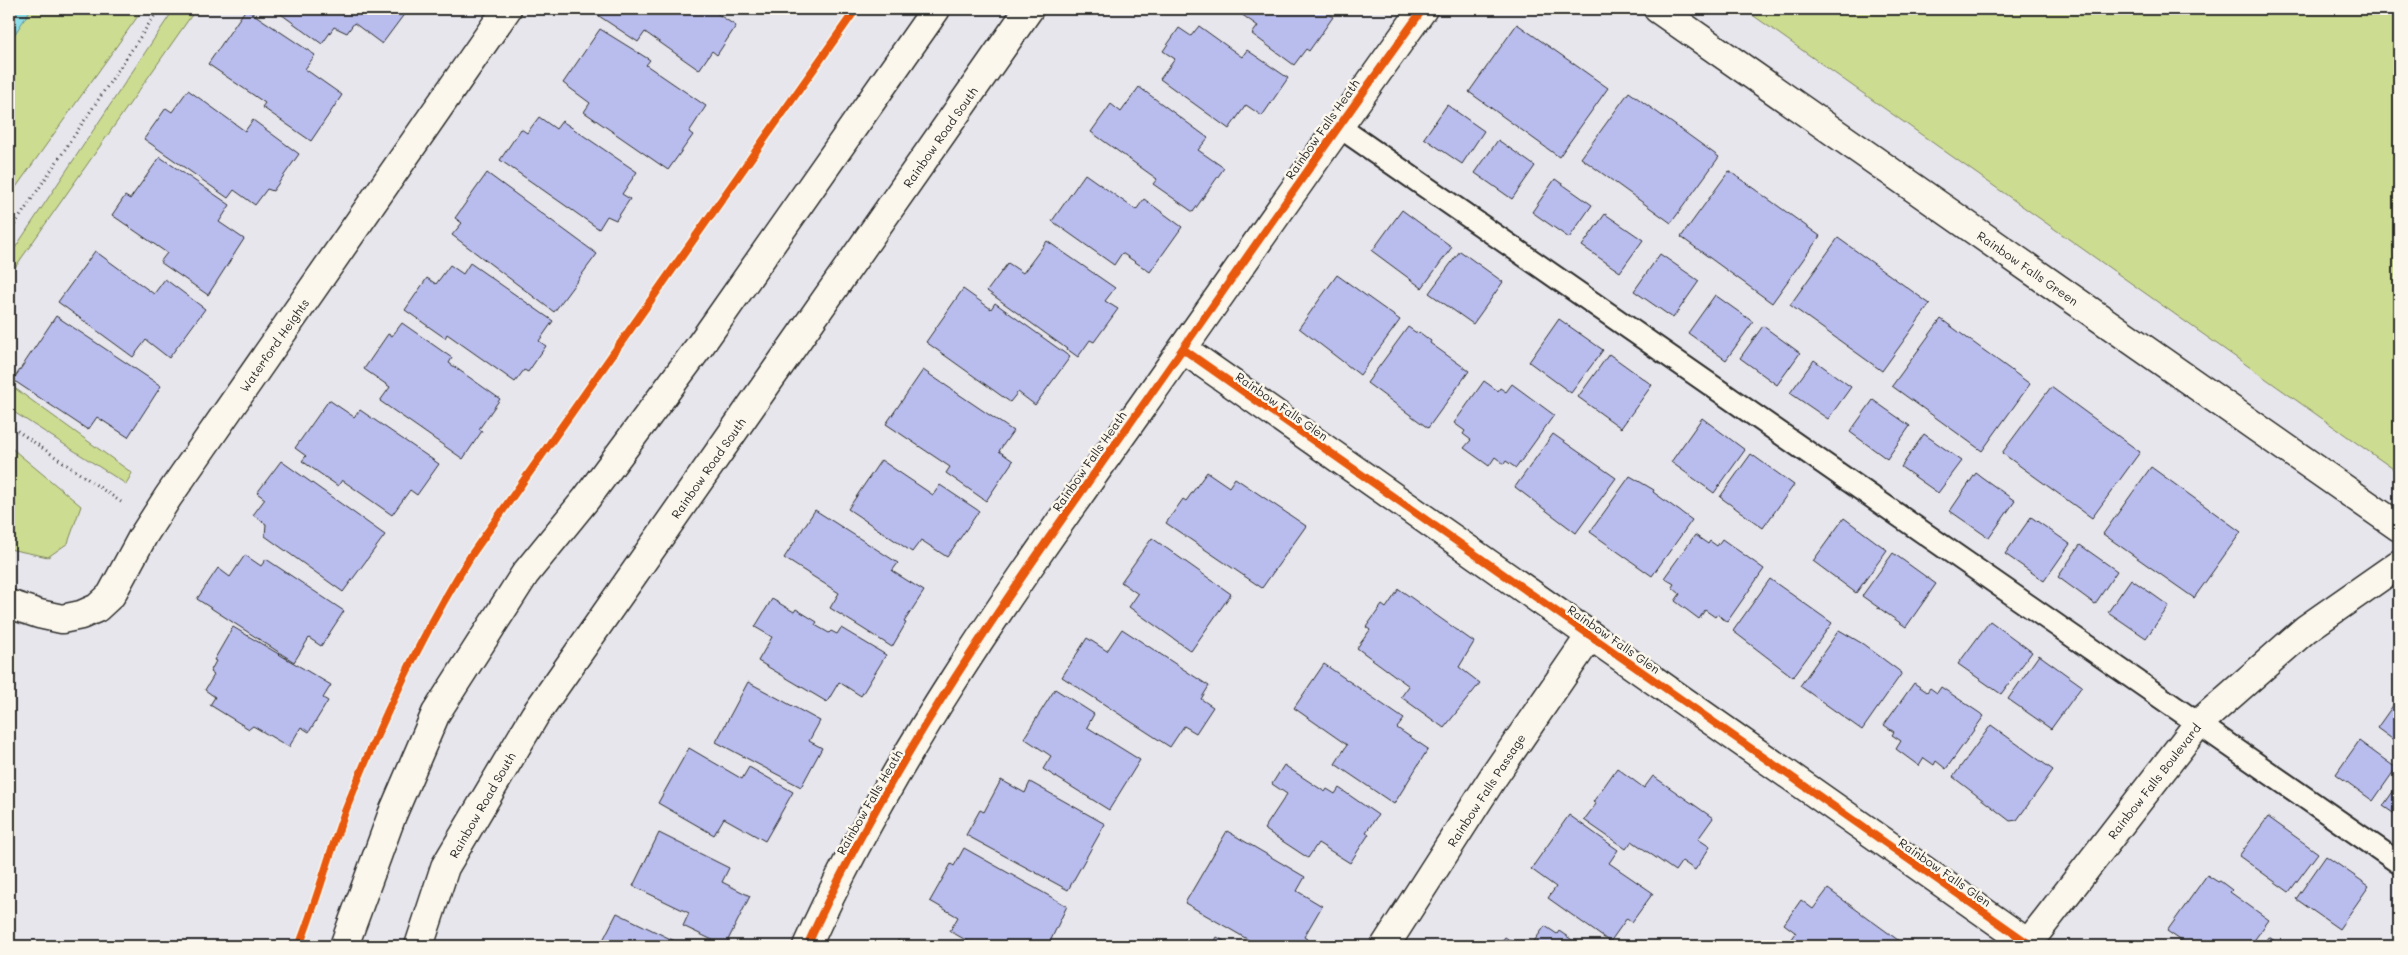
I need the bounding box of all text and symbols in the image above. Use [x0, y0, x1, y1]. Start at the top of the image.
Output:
street label: Rainbow Falls Heath [1281, 76, 1363, 182]
street label: Rainbow Road South [899, 83, 981, 191]
street label: Rainbow Falls Green [1974, 227, 2082, 309]
street label: Waterford Heights [236, 295, 312, 395]
street label: Rainbow Falls Glen [1233, 368, 1331, 444]
street label: Rainbow Falls Heath [1048, 408, 1130, 514]
street label: Rainbow Road South [667, 414, 749, 522]
street label: Rainbow Falls Glen [1565, 601, 1663, 677]
street label: Rainbow Falls Boulevard [2104, 720, 2204, 842]
street label: Rainbow Falls Passage [1443, 730, 1529, 850]
street label: Rainbow Falls Heath [832, 746, 906, 857]
street label: Rainbow Road South [445, 749, 519, 861]
street label: Rainbow Falls Glen [1896, 834, 1994, 910]

